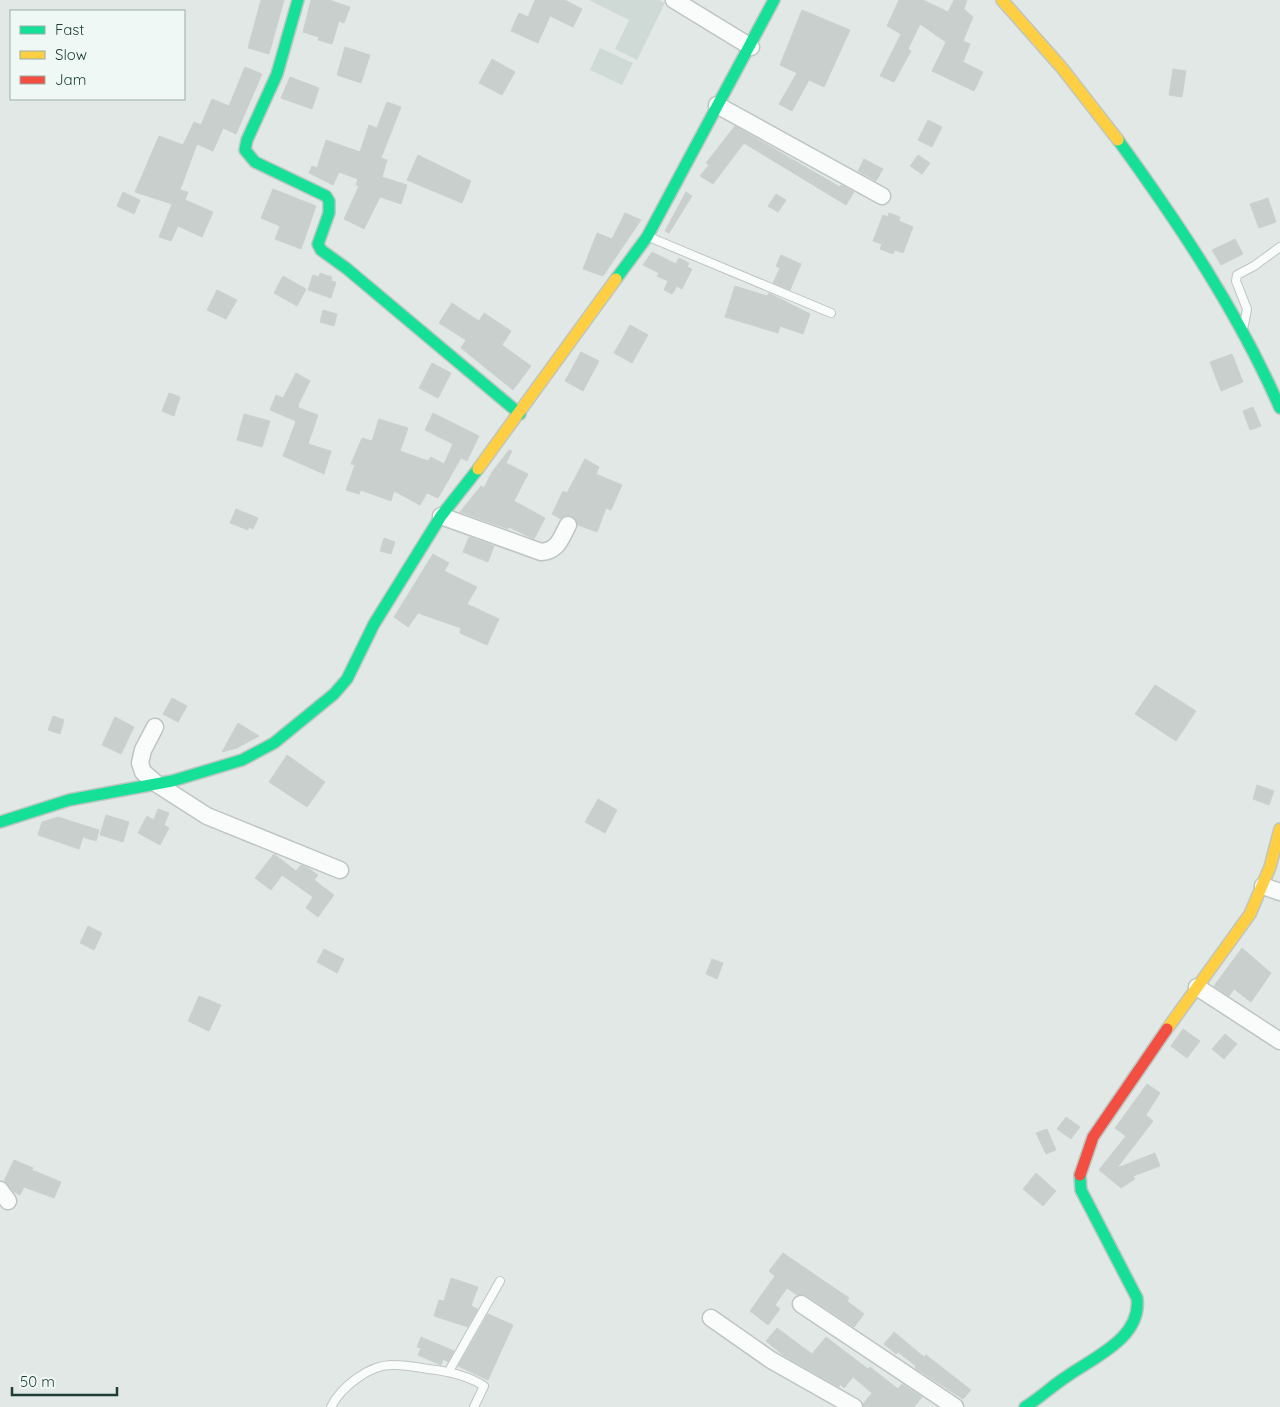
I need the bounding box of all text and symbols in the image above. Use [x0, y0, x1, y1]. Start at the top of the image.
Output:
legend [10, 10, 185, 100]
text: Fast [55, 20, 84, 39]
text: Slow [55, 45, 87, 64]
text: Jam [55, 70, 86, 89]
scale bar [12, 1364, 118, 1396]
text: 50 m [20, 1372, 55, 1391]

